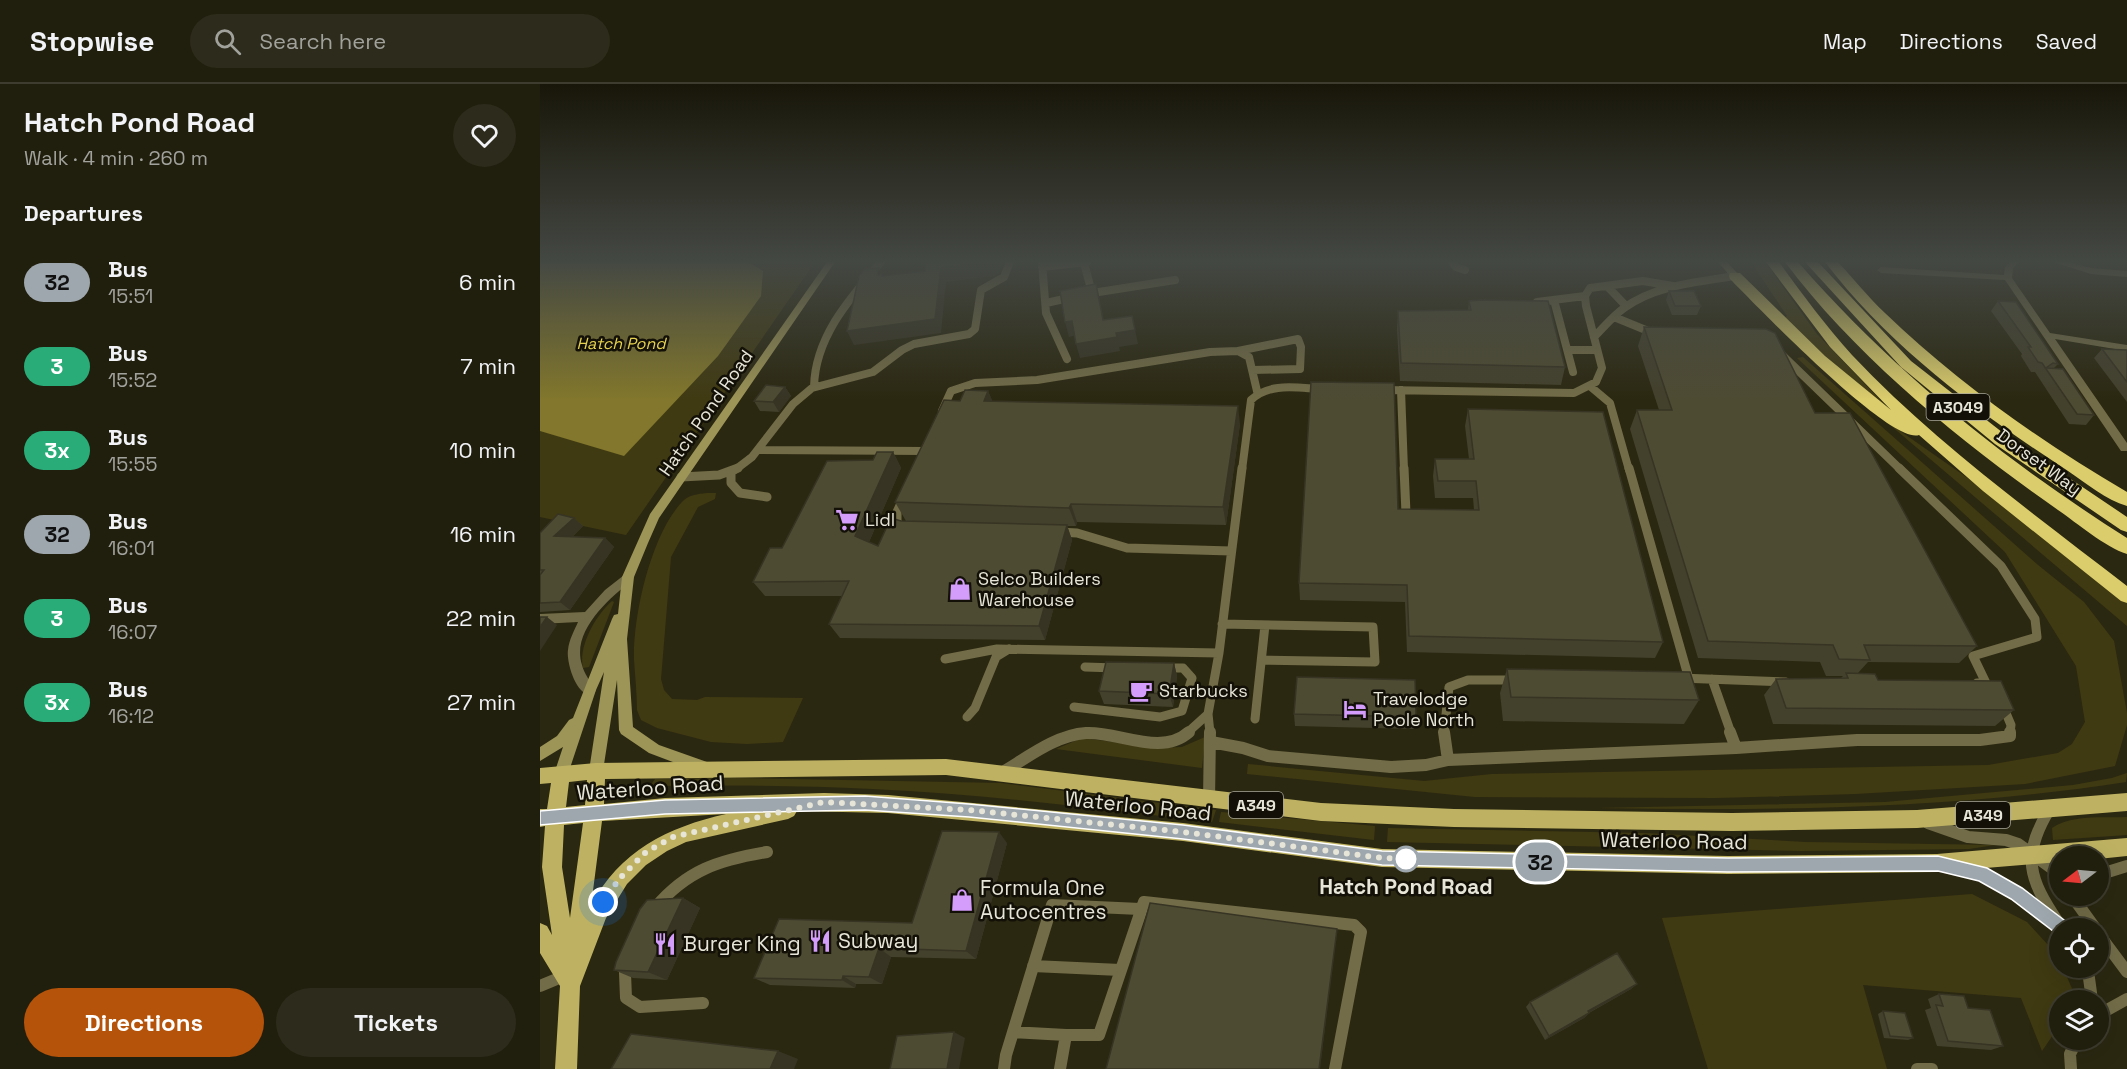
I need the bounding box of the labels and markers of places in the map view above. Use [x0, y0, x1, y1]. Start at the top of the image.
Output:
supermarket icon: Lidl [834, 507, 860, 533]
place label: Lidl [865, 508, 895, 531]
place label: Selco Builders Warehouse [978, 567, 1101, 611]
shop icon: Selco Builders Warehouse [947, 576, 973, 602]
cafe icon: Starbucks [1128, 678, 1154, 704]
place label: Starbucks [1159, 679, 1248, 702]
place label: Travelodge Poole North [1373, 687, 1475, 731]
hotel icon: Travelodge Poole North [1342, 696, 1368, 722]
marker: Hatch Pond Road [1393, 846, 1419, 872]
place label: Hatch Pond Road [1319, 873, 1493, 900]
place label: Formula One Autocentres [980, 874, 1107, 925]
shop icon: Formula One Autocentres [949, 887, 975, 913]
place label: Subway [838, 927, 918, 954]
restaurant icon: Subway [807, 928, 833, 954]
place label: Burger King [683, 930, 801, 957]
restaurant icon: Burger King [652, 931, 678, 957]

